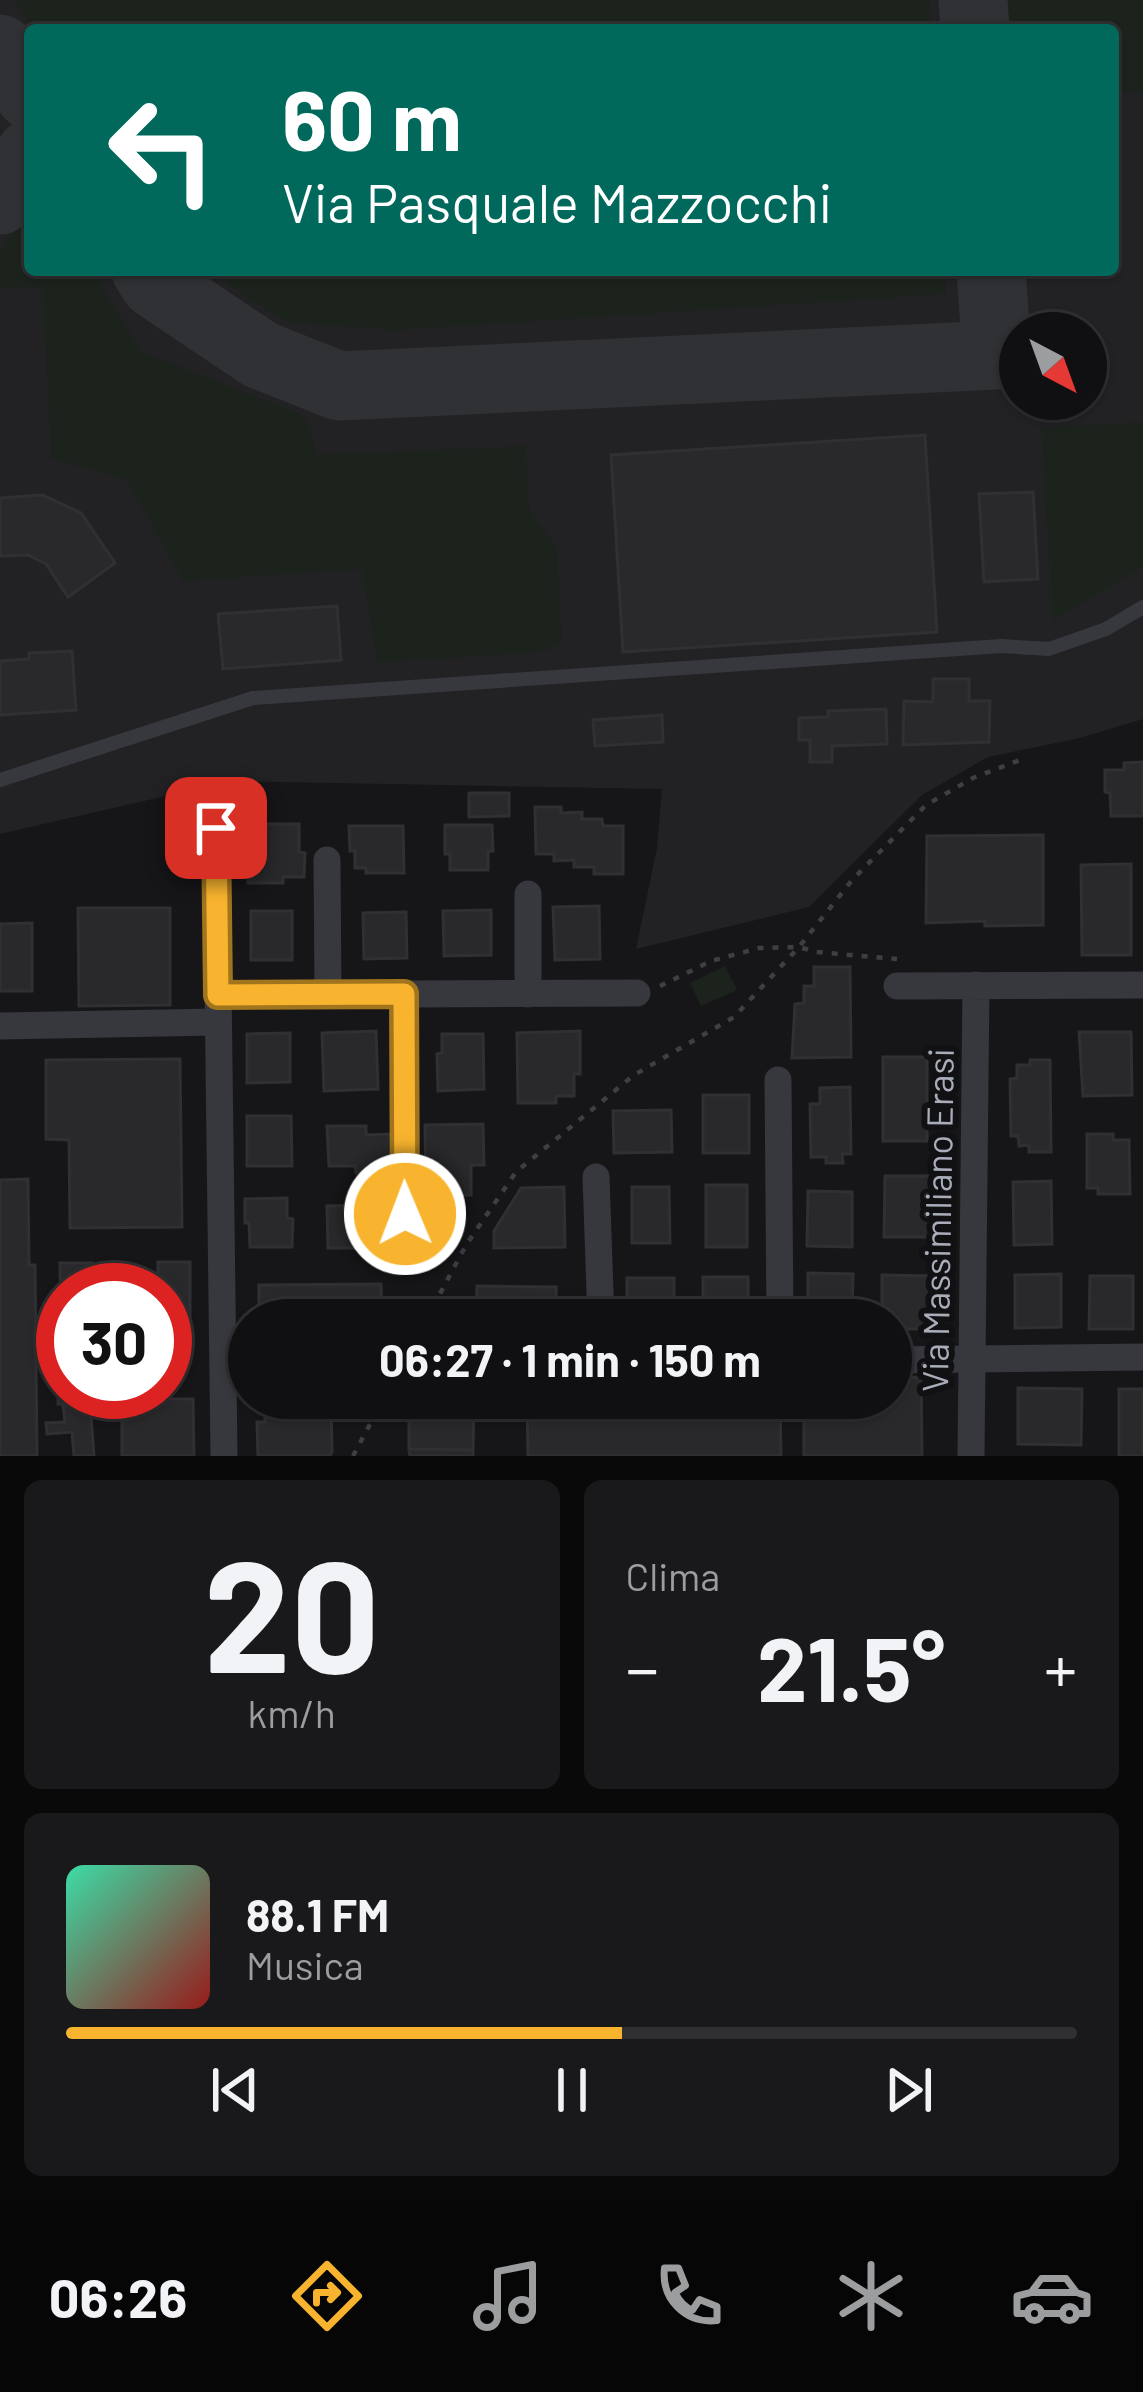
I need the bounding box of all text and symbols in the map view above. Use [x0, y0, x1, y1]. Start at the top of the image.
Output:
text: 60 m [282, 67, 462, 168]
icon: left [84, 72, 240, 228]
text: Via Pasquale Mazzocchi [282, 169, 832, 234]
north arrow [999, 312, 1107, 420]
map controls [999, 312, 1107, 420]
pin [165, 777, 267, 879]
icon: arrive [183, 795, 249, 861]
street label: Via Massimiliano Erasi [912, 1048, 961, 1392]
position arrow [342, 1151, 468, 1277]
speed limit sign: 30 [36, 1263, 192, 1419]
text: 06:27 · 1 min · 150 m [379, 1332, 761, 1386]
text: 20 [204, 1517, 380, 1704]
text: Clima [626, 1552, 720, 1599]
text: 21.5° [757, 1612, 945, 1720]
text: − [626, 1627, 659, 1706]
text: + [1044, 1627, 1077, 1706]
text: km/h [248, 1689, 336, 1736]
text: 88.1 FM [246, 1887, 389, 1941]
text: Musica [246, 1941, 364, 1988]
icon: previous [202, 2057, 268, 2123]
icon: pause [539, 2057, 605, 2123]
icon: next [876, 2057, 942, 2123]
icon: directions [285, 2254, 369, 2338]
icon: music [466, 2254, 550, 2338]
icon: phone [647, 2254, 731, 2338]
icon: climate [829, 2254, 913, 2338]
icon: car [1010, 2254, 1094, 2338]
text: 06:26 [49, 2264, 187, 2329]

